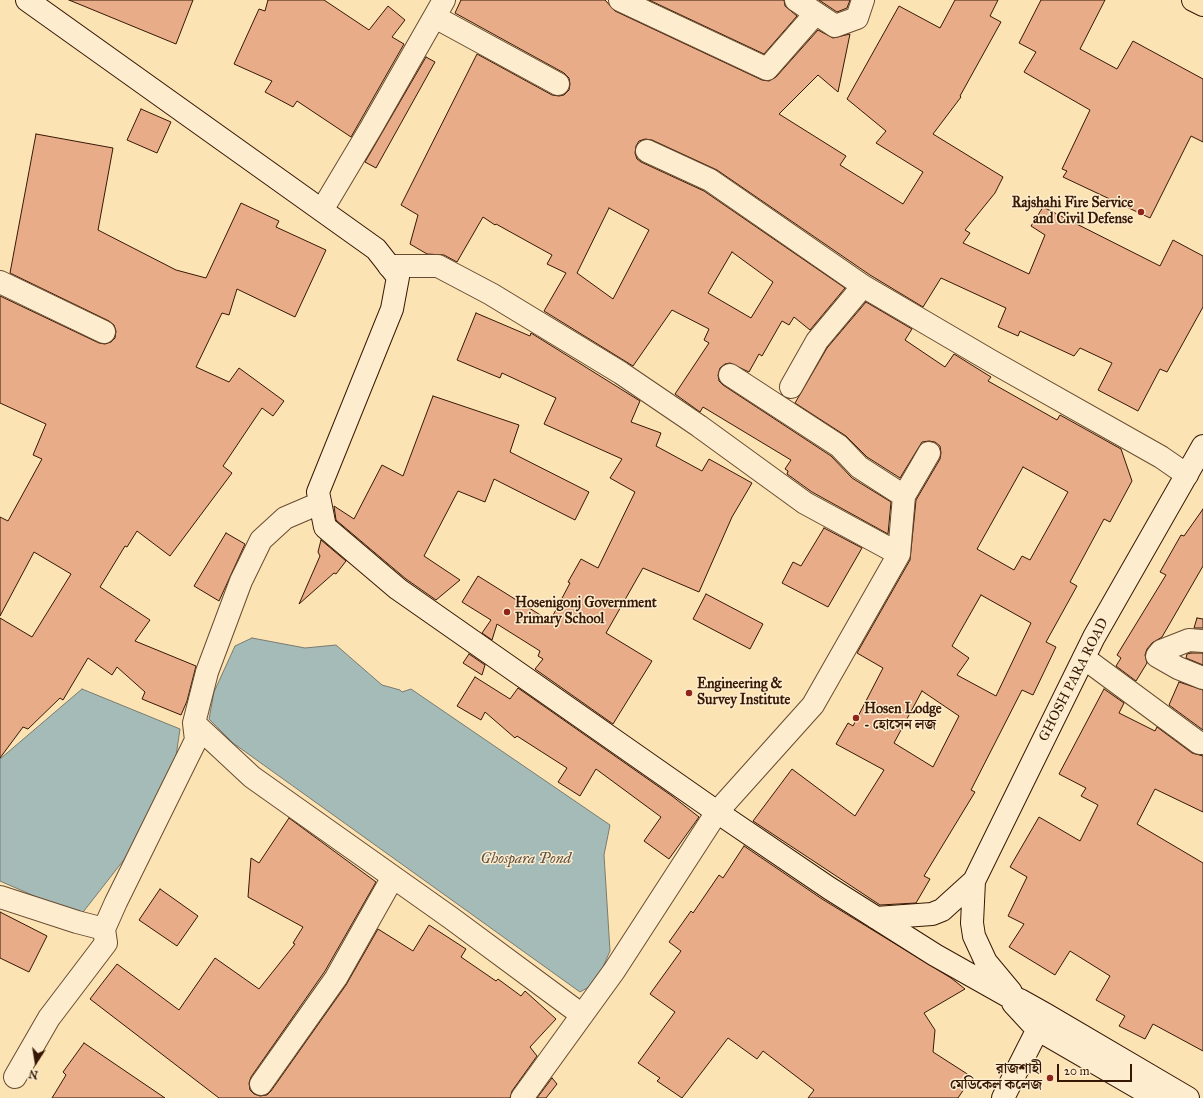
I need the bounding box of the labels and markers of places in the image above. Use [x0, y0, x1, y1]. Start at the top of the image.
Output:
place label: Rajshahi Fire Service and Civil Defense [1012, 196, 1133, 228]
marker: Rajshahi Fire Service and Civil Defense [1136, 207, 1146, 217]
place label: Hosenigonj Government Primary School [515, 596, 657, 628]
marker: Hosenigonj Government Primary School [502, 607, 512, 617]
place label: Engineering & Survey Institute [697, 677, 790, 710]
marker: Engineering & Survey Institute [684, 688, 694, 698]
place label: Hosen Lodge - হোসেন লজ [864, 702, 942, 734]
marker: Hosen Lodge - হোসেন লজ [851, 713, 861, 723]
place label: রাজশাহী মেডিকেল কলেজ [950, 1062, 1042, 1094]
marker: রাজশাহী মেডিকেল কলেজ [1045, 1073, 1055, 1083]

